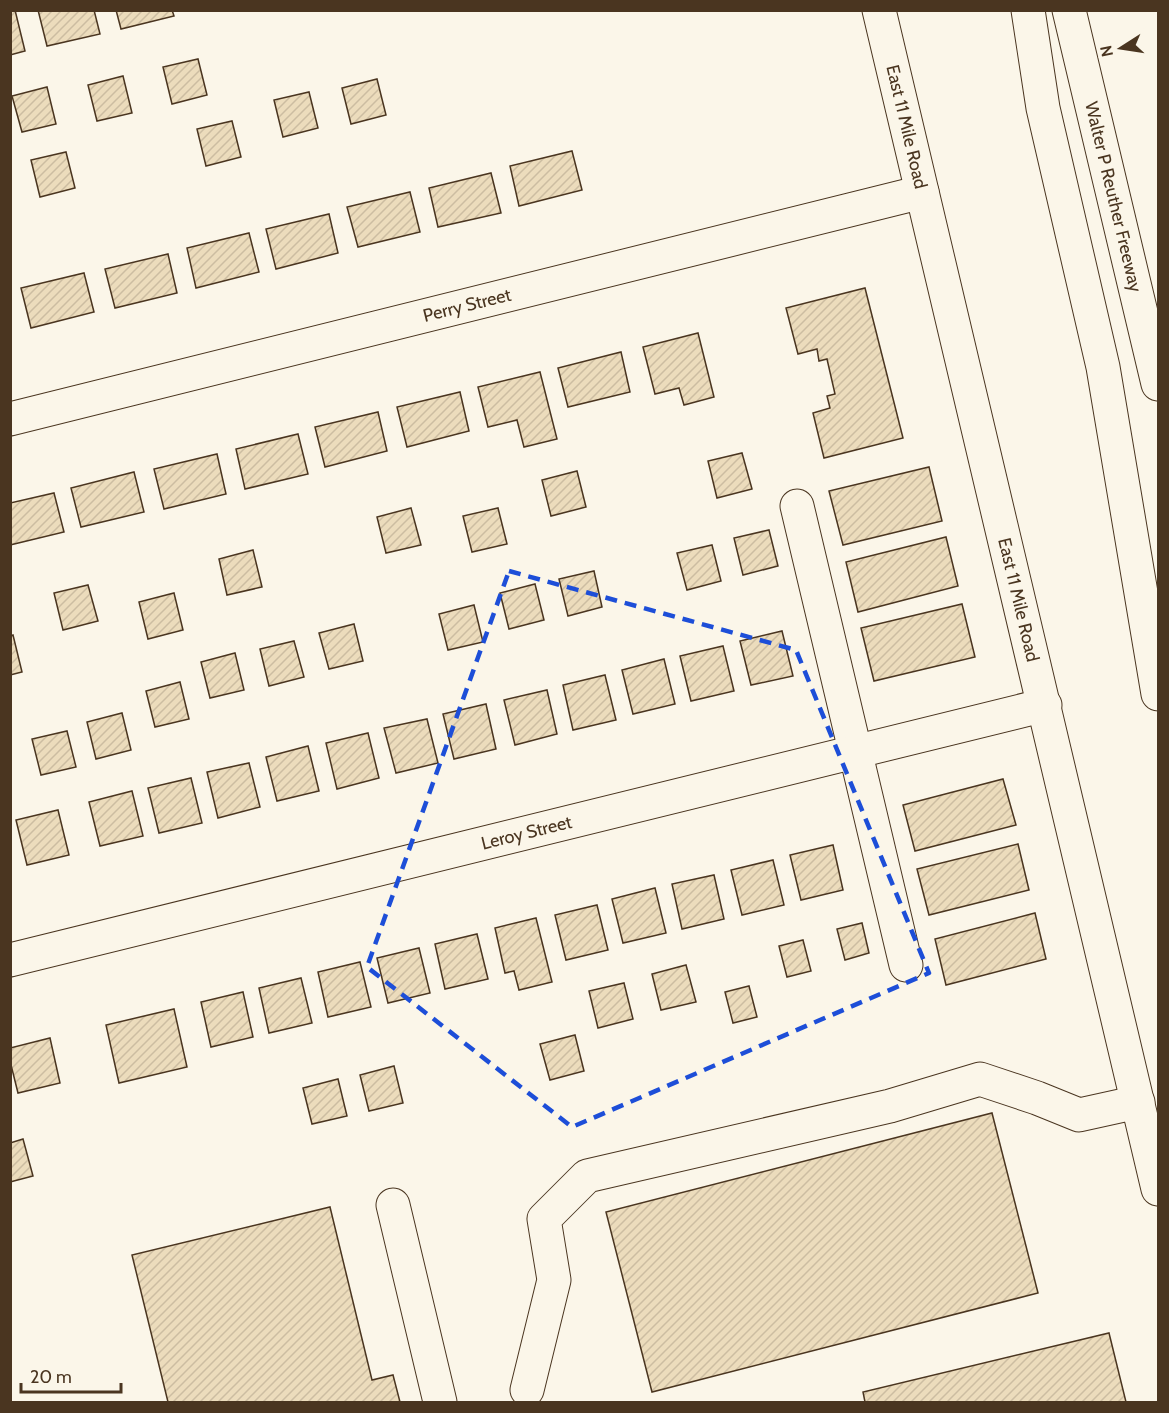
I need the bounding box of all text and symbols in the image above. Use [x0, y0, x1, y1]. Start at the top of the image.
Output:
north arrow [1091, 18, 1151, 78]
text: N [1096, 44, 1117, 59]
street label: East 11 Mile Road [881, 63, 932, 191]
street label: Walter P Reuther Freeway [1080, 99, 1147, 294]
street label: Perry Street [421, 284, 513, 327]
street label: East 11 Mile Road [993, 535, 1044, 664]
street label: Leroy Street [479, 811, 574, 855]
scale bar [21, 1356, 122, 1394]
text: 20 m [30, 1366, 72, 1388]

